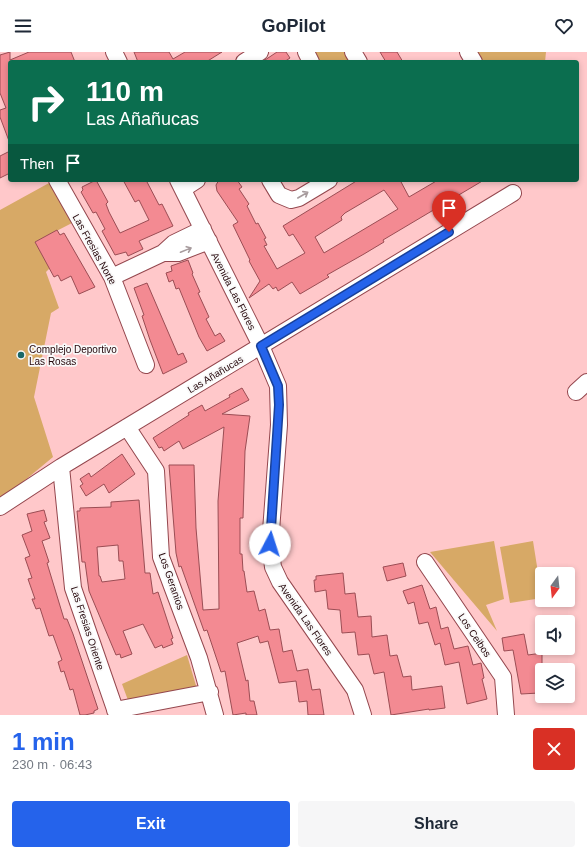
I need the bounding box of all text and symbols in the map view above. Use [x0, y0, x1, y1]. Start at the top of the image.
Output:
icon: menu [12, 15, 34, 37]
icon: heart [553, 15, 575, 37]
text: GoPilot [262, 16, 326, 36]
icon: right [20, 76, 72, 128]
text: 110 m [86, 76, 164, 107]
text: Las Añañucas [86, 109, 199, 129]
icon: arrive [62, 152, 84, 174]
text: Then [20, 155, 54, 172]
one-way arrow [297, 191, 309, 199]
pin [432, 191, 466, 232]
icon: arrive [438, 197, 460, 219]
street label: Las Fresias Norte [71, 212, 119, 287]
one-way arrow [180, 246, 192, 253]
street label: Avenida Las Flores [209, 251, 258, 332]
place label: Complejo Deportivo Las Rosas [29, 344, 117, 367]
marker: Complejo Deportivo Las Rosas [16, 350, 26, 360]
street label: Las Añañucas [185, 354, 245, 395]
position arrow [249, 523, 291, 565]
street label: Los Geranios [157, 551, 186, 611]
north arrow [535, 567, 575, 607]
map controls [535, 567, 575, 703]
street label: Avenida Las Flores [277, 581, 335, 657]
street label: Las Fresias Oriente [69, 585, 106, 672]
street label: Los Ceibos [456, 611, 493, 659]
button: sound [535, 615, 575, 655]
button: layers [535, 663, 575, 703]
text: 1 min [12, 728, 75, 755]
button: close [533, 728, 575, 770]
text: 230 m · 06:43 [12, 757, 92, 772]
button: Exit [12, 801, 290, 847]
button: Share [298, 801, 575, 847]

